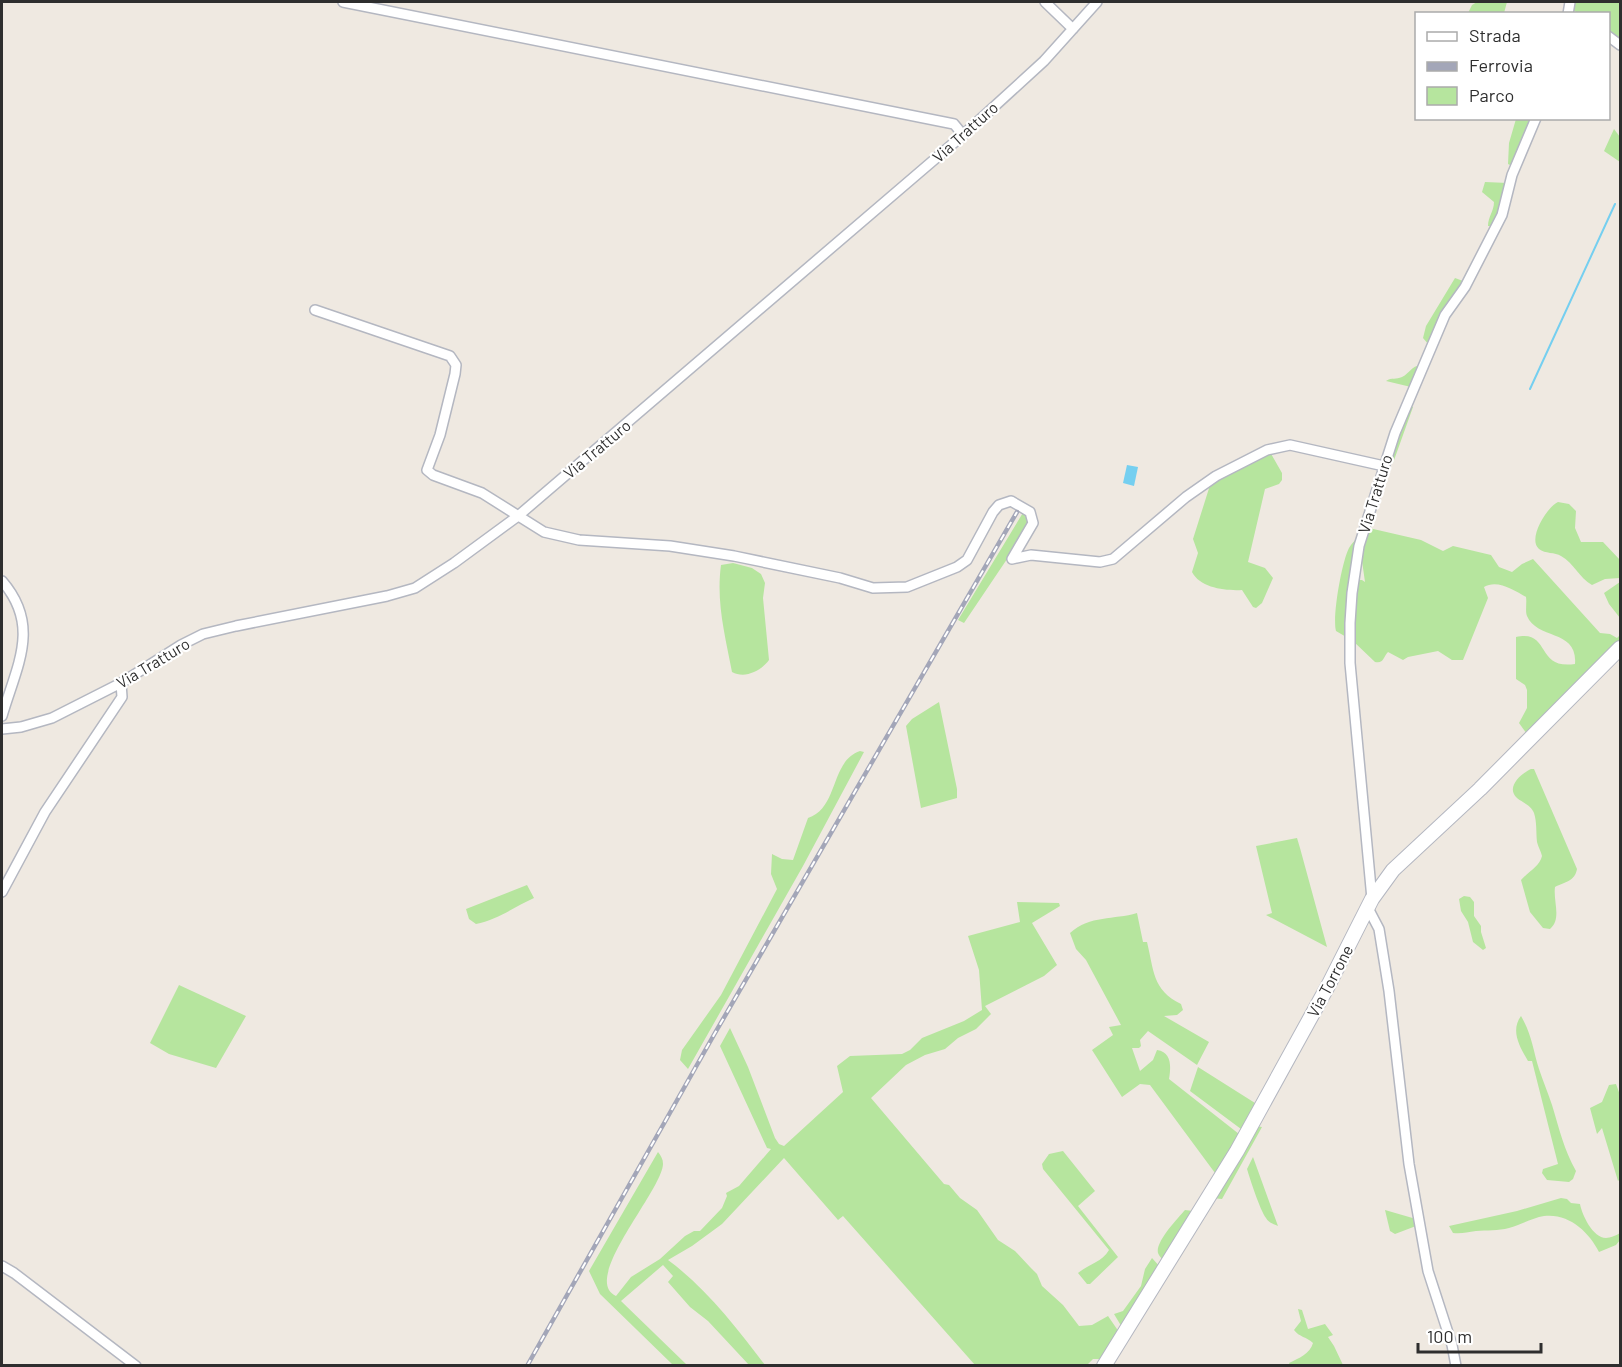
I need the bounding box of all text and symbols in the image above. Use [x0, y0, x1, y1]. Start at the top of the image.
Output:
legend [1415, 12, 1610, 120]
text: Strada [1469, 24, 1521, 46]
text: Ferrovia [1469, 54, 1533, 76]
text: Parco [1469, 84, 1514, 106]
street label: Via Tratturo [928, 97, 1001, 166]
street label: Via Tratturo [559, 415, 634, 482]
street label: Via Tratturo [1353, 452, 1396, 536]
street label: Via Tratturo [113, 633, 193, 692]
street label: Via Torrone [1303, 941, 1356, 1020]
scale bar [1418, 1316, 1541, 1354]
text: 100 m [1427, 1325, 1472, 1347]

